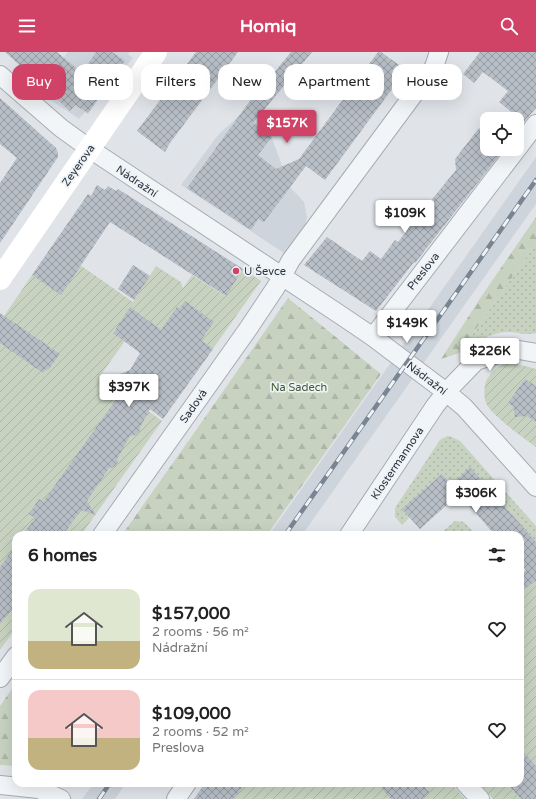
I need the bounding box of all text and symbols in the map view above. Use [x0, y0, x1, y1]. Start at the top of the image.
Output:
icon: menu [16, 15, 38, 37]
text: Homiq [240, 15, 296, 37]
icon: search [498, 15, 520, 37]
chip: Buy [12, 64, 66, 100]
chip: Rent [74, 64, 133, 100]
chip: Filters [141, 64, 210, 100]
chip: New [218, 64, 276, 100]
chip: Apartment [284, 64, 384, 100]
chip: House [392, 64, 462, 100]
pin: $157K [259, 110, 315, 144]
map controls [480, 112, 524, 156]
button: locate [480, 112, 524, 156]
text: $157K [266, 115, 308, 131]
street label: Zeyerova [59, 142, 97, 189]
street label: Nádražní [113, 163, 160, 200]
pin: $109K [377, 200, 433, 234]
text: $109K [384, 205, 426, 221]
street label: Preslova [405, 250, 442, 293]
place label: U Ševce [244, 264, 286, 278]
marker: U Ševce [231, 266, 241, 276]
pin: $149K [379, 310, 435, 344]
text: $149K [386, 315, 428, 331]
pin: $226K [462, 338, 518, 372]
text: $226K [469, 343, 511, 359]
street label: Nádražní [404, 359, 450, 398]
pin: $397K [101, 374, 157, 408]
text: $397K [108, 379, 150, 395]
park label: Na Sadech [271, 381, 327, 394]
street label: Sadová [177, 387, 210, 426]
street label: Klostermannova [368, 424, 427, 502]
pin: $306K [448, 480, 504, 514]
text: $306K [455, 485, 497, 501]
icon: filters [486, 544, 508, 566]
text: 6 homes [28, 545, 97, 566]
text: $157,000 [152, 603, 230, 624]
icon: home [60, 605, 108, 653]
icon: heart [486, 618, 508, 640]
text: 2 rooms · 56 m² [152, 624, 249, 640]
text: Nádražní [152, 640, 208, 656]
text: $109,000 [152, 703, 231, 724]
icon: home [60, 706, 108, 754]
icon: heart [486, 719, 508, 741]
text: 2 rooms · 52 m² [152, 724, 249, 740]
text: Preslova [152, 740, 204, 756]

